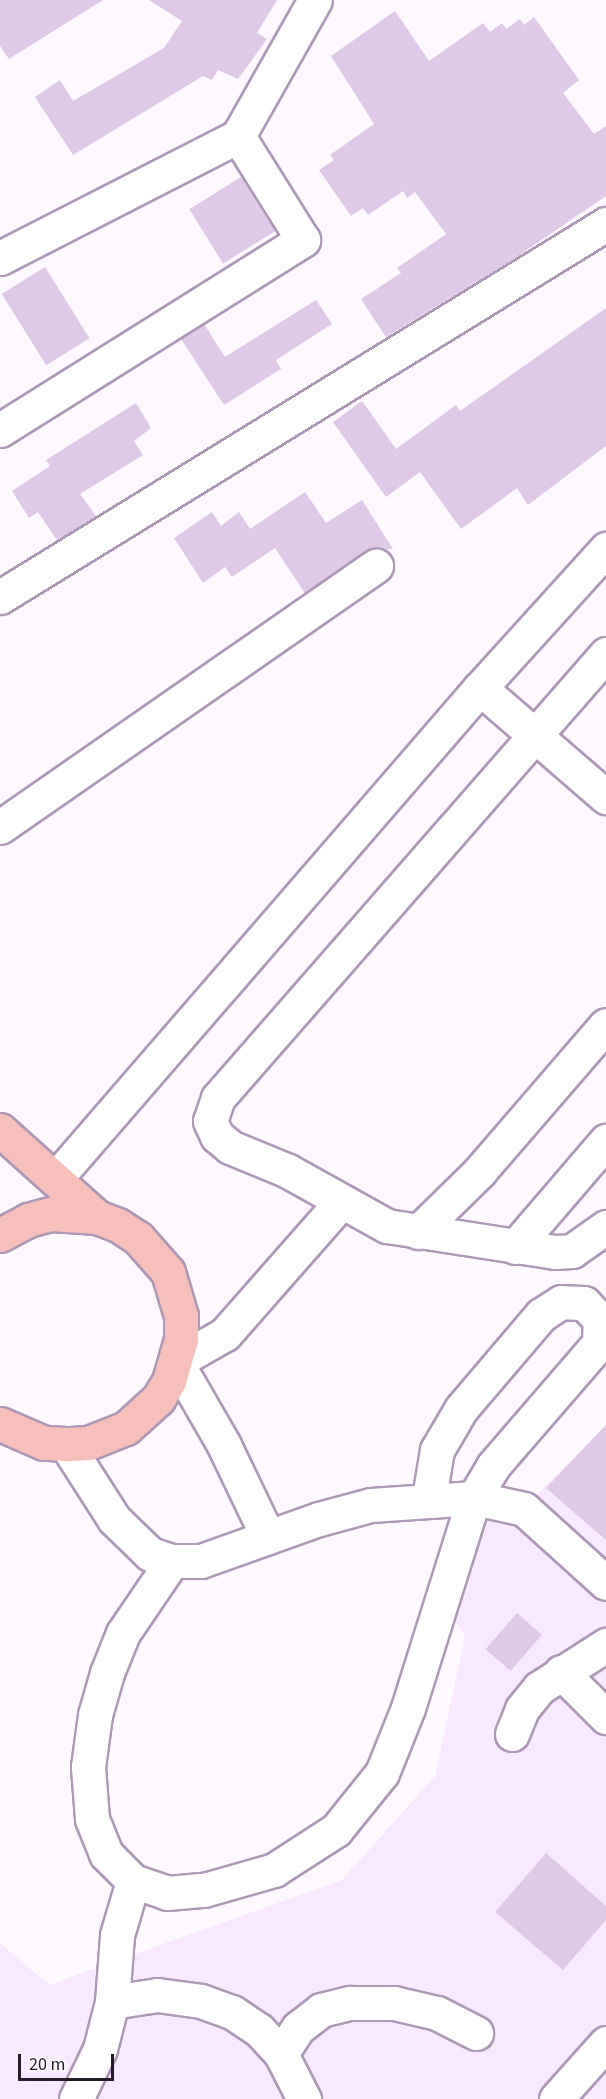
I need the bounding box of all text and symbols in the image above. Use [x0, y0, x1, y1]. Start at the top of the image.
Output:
scale bar [21, 2042, 117, 2080]
text: 20 m [29, 2052, 65, 2077]

